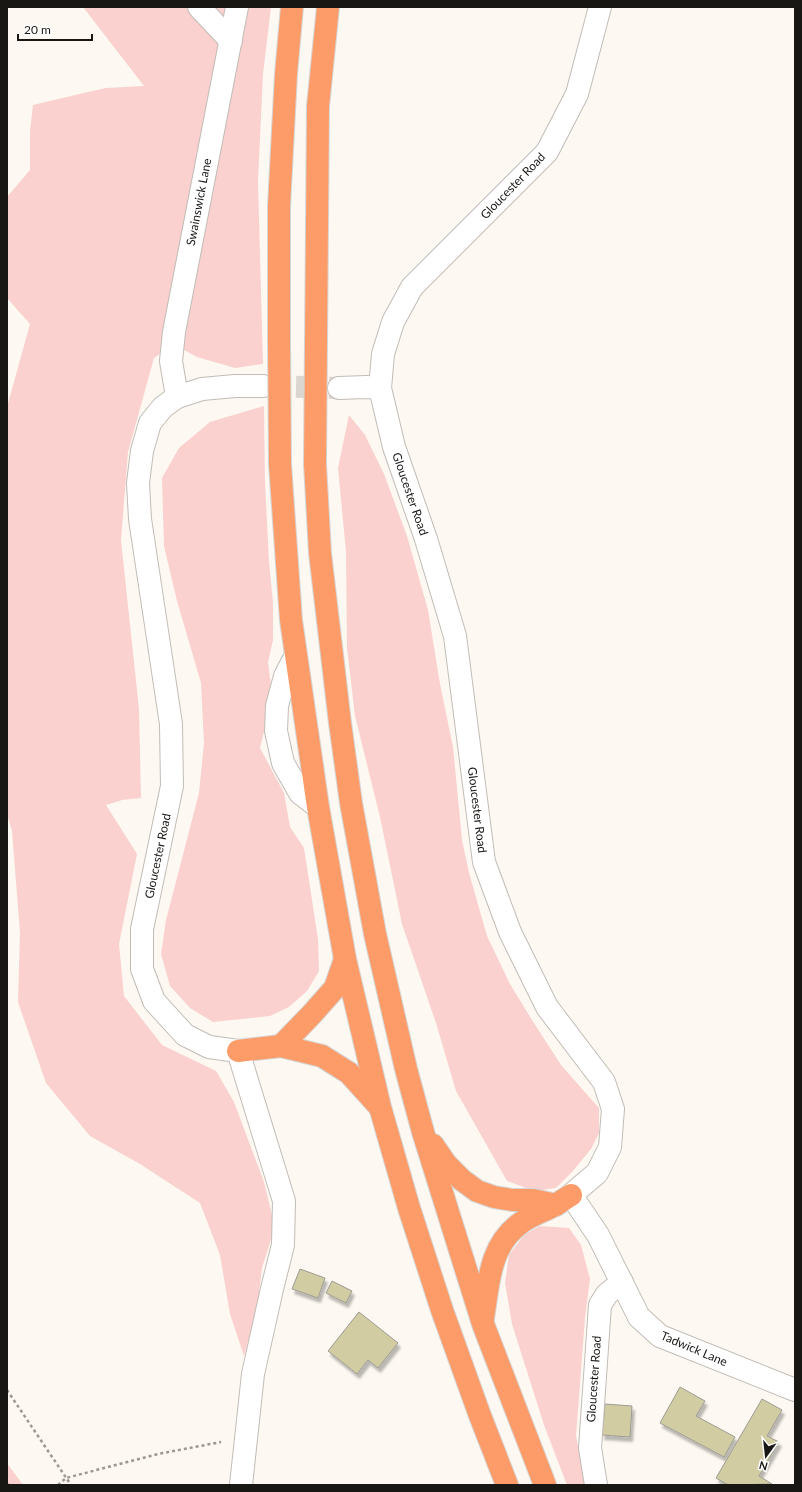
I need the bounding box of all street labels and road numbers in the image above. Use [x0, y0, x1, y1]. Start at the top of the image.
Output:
street label: Gloucester Road [477, 149, 548, 222]
street label: Swainswick Lane [183, 157, 214, 247]
street label: Gloucester Road [389, 450, 432, 537]
street label: Gloucester Road [465, 766, 490, 854]
street label: Gloucester Road [141, 812, 174, 900]
street label: Tadwick Lane [659, 1328, 730, 1369]
street label: Gloucester Road [583, 1335, 604, 1423]

